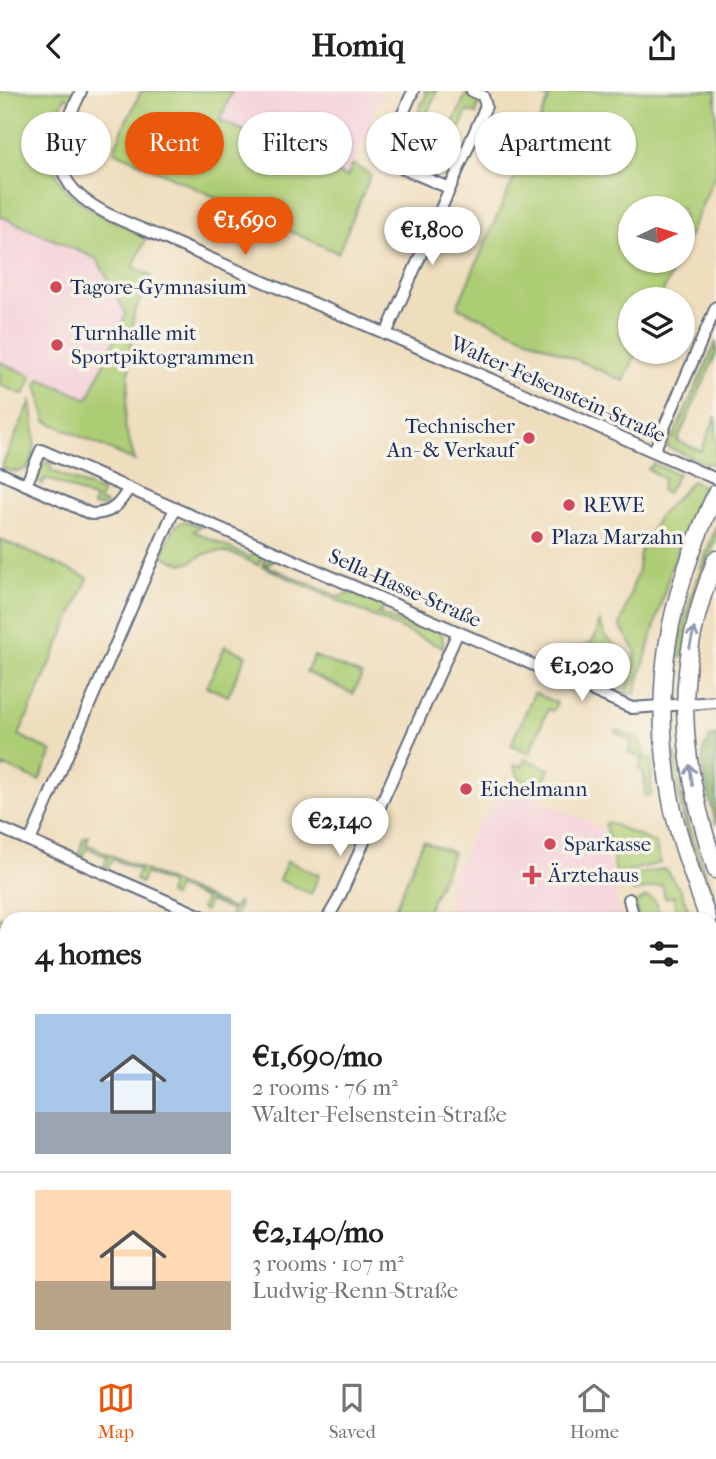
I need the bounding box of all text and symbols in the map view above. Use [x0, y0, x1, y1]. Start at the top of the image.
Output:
icon: back [35, 27, 73, 65]
text: Homiq [311, 27, 405, 64]
icon: share [643, 27, 681, 65]
chip: Buy [21, 112, 111, 175]
chip: Rent [125, 112, 224, 175]
chip: Filters [238, 112, 352, 175]
chip: New [366, 112, 461, 175]
chip: Apartment [475, 112, 636, 175]
north arrow [618, 196, 695, 273]
map controls [618, 196, 695, 364]
pin: €1,690 [188, 197, 302, 257]
text: €1,690 [213, 206, 277, 233]
pin: €1,800 [375, 207, 489, 267]
text: €1,800 [400, 216, 464, 243]
place label: Tagore-Gymnasium [70, 275, 247, 299]
marker: Tagore-Gymnasium [48, 279, 64, 295]
button: layers [618, 287, 695, 364]
place label: Turnhalle mit Sportpiktogrammen [71, 321, 254, 369]
street label: Walter-Felsenstein-Straße [446, 330, 669, 447]
marker: Turnhalle mit Sportpiktogrammen [49, 337, 65, 353]
place label: Technischer An- & Verkauf [386, 414, 519, 462]
marker: Technischer An- & Verkauf [521, 430, 537, 446]
place label: REWE [583, 493, 645, 517]
marker: REWE [561, 497, 577, 513]
place label: Plaza Marzahn [551, 525, 684, 549]
marker: Plaza Marzahn [529, 529, 545, 545]
street label: Sella-Hasse-Straße [325, 544, 485, 632]
one-way arrow [686, 627, 699, 649]
pin: €1,020 [525, 643, 639, 703]
text: €1,020 [550, 652, 614, 679]
one-way arrow [684, 764, 697, 787]
place label: Eichelmann [480, 777, 587, 801]
marker: Eichelmann [458, 781, 474, 797]
pin: €2,140 [283, 799, 397, 858]
text: €2,140 [308, 807, 372, 834]
place label: Sparkasse [564, 832, 651, 856]
marker: Sparkasse [542, 836, 558, 852]
place label: Ärztehaus [547, 863, 639, 887]
marker: Ärztehaus [522, 865, 542, 885]
icon: filters [645, 935, 683, 973]
text: 4 homes [35, 937, 142, 972]
text: €1,690/mo [252, 1039, 382, 1074]
icon: home [91, 1042, 175, 1126]
text: 2 rooms · 76 m² [252, 1074, 398, 1101]
text: Walter-Felsenstein-Straße [252, 1101, 507, 1128]
text: €2,140/mo [252, 1215, 384, 1250]
icon: home [91, 1218, 175, 1302]
text: 3 rooms · 107 m² [252, 1250, 404, 1277]
text: Ludwig-Renn-Straße [252, 1277, 458, 1304]
tab: Map [97, 1379, 135, 1443]
tab: Saved [329, 1379, 376, 1443]
tab: Home [570, 1379, 619, 1443]

